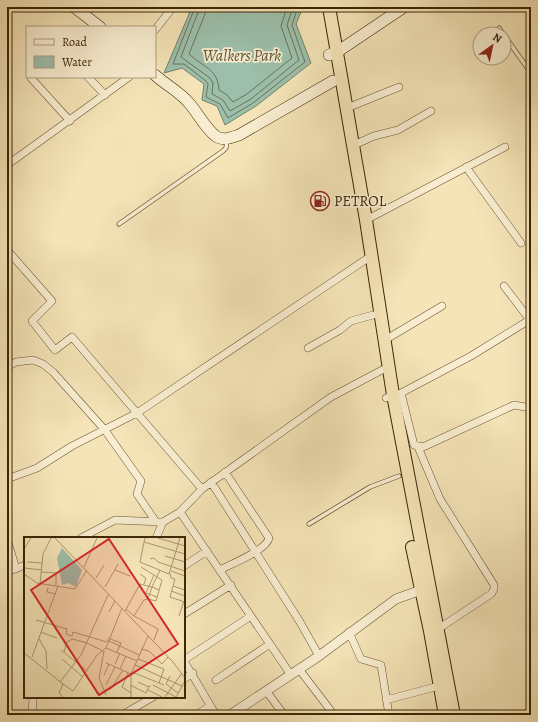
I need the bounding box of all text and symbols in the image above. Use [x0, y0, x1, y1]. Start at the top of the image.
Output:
legend [26, 26, 156, 78]
north arrow [472, 26, 512, 66]
text: N [490, 30, 505, 47]
text: Road [62, 34, 88, 50]
water label: Walkers Park [203, 45, 281, 67]
text: Water [61, 54, 92, 70]
fuel station icon: PETROL [309, 190, 331, 212]
place label: PETROL [334, 191, 387, 211]
inset map [24, 537, 185, 698]

